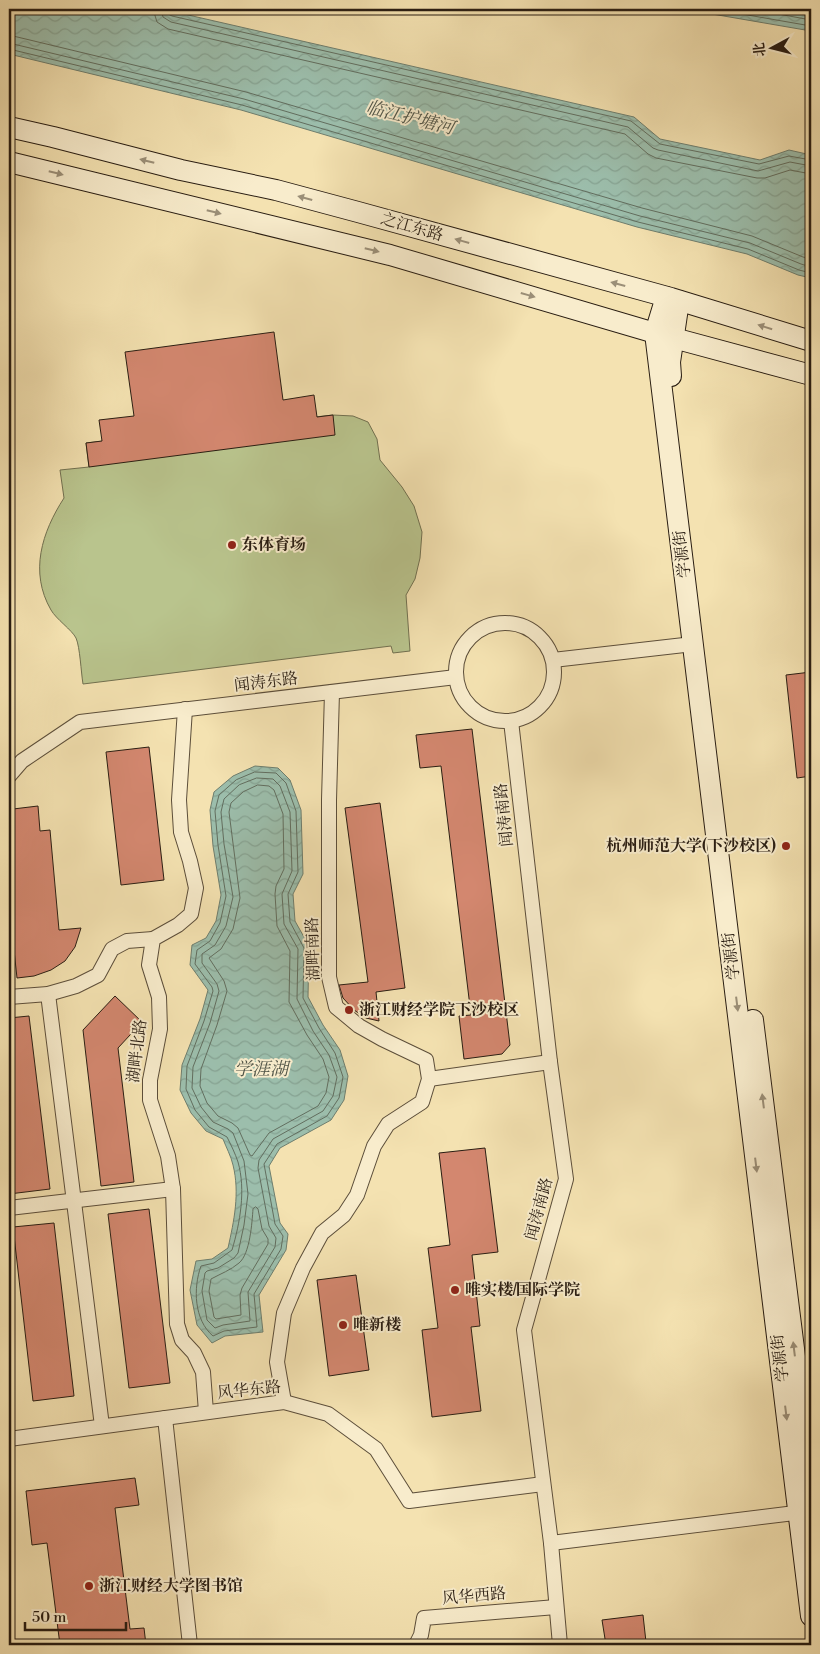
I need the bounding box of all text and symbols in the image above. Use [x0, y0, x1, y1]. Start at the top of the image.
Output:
north arrow [748, 22, 798, 72]
text: 北 [750, 41, 770, 58]
water label: 临江护塘河 [364, 96, 459, 141]
one-way arrow [139, 157, 154, 165]
one-way arrow [49, 169, 64, 177]
one-way arrow [298, 194, 313, 202]
one-way arrow [206, 208, 221, 216]
street label: 之江东路 [378, 209, 446, 245]
one-way arrow [454, 236, 469, 244]
one-way arrow [364, 246, 379, 254]
one-way arrow [611, 280, 626, 288]
one-way arrow [520, 292, 535, 300]
one-way arrow [757, 323, 772, 331]
street label: 学源街 [669, 529, 695, 579]
place label: 东体育场 [242, 535, 306, 555]
marker: 东体育场 [226, 539, 238, 551]
street label: 闻涛东路 [233, 668, 299, 696]
street label: 闻涛南路 [491, 782, 517, 848]
place label: 杭州师范大学(下沙校区) [606, 836, 776, 856]
marker: 杭州师范大学(下沙校区) [780, 840, 792, 852]
street label: 湖畔南路 [302, 917, 324, 981]
street label: 学源街 [718, 931, 744, 981]
one-way arrow [733, 996, 741, 1012]
place label: 浙江财经学院下沙校区 [359, 1000, 519, 1020]
marker: 浙江财经学院下沙校区 [343, 1004, 355, 1016]
street label: 湖畔北路 [123, 1018, 151, 1084]
water label: 学涯湖 [234, 1058, 291, 1081]
one-way arrow [759, 1093, 767, 1109]
one-way arrow [752, 1158, 760, 1174]
street label: 闻涛南路 [521, 1175, 557, 1243]
place label: 唯实楼/国际学院 [465, 1280, 580, 1300]
marker: 唯实楼/国际学院 [449, 1284, 461, 1296]
place label: 唯新楼 [353, 1315, 401, 1335]
marker: 唯新楼 [337, 1319, 349, 1331]
street label: 学源街 [767, 1333, 793, 1383]
one-way arrow [790, 1341, 798, 1357]
street label: 风华东路 [216, 1377, 282, 1403]
one-way arrow [783, 1406, 791, 1422]
place label: 浙江财经大学图书馆 [99, 1576, 243, 1596]
marker: 浙江财经大学图书馆 [83, 1580, 95, 1592]
street label: 风华西路 [441, 1583, 507, 1609]
scale bar [25, 1599, 126, 1631]
text: 50 m [32, 1608, 66, 1627]

